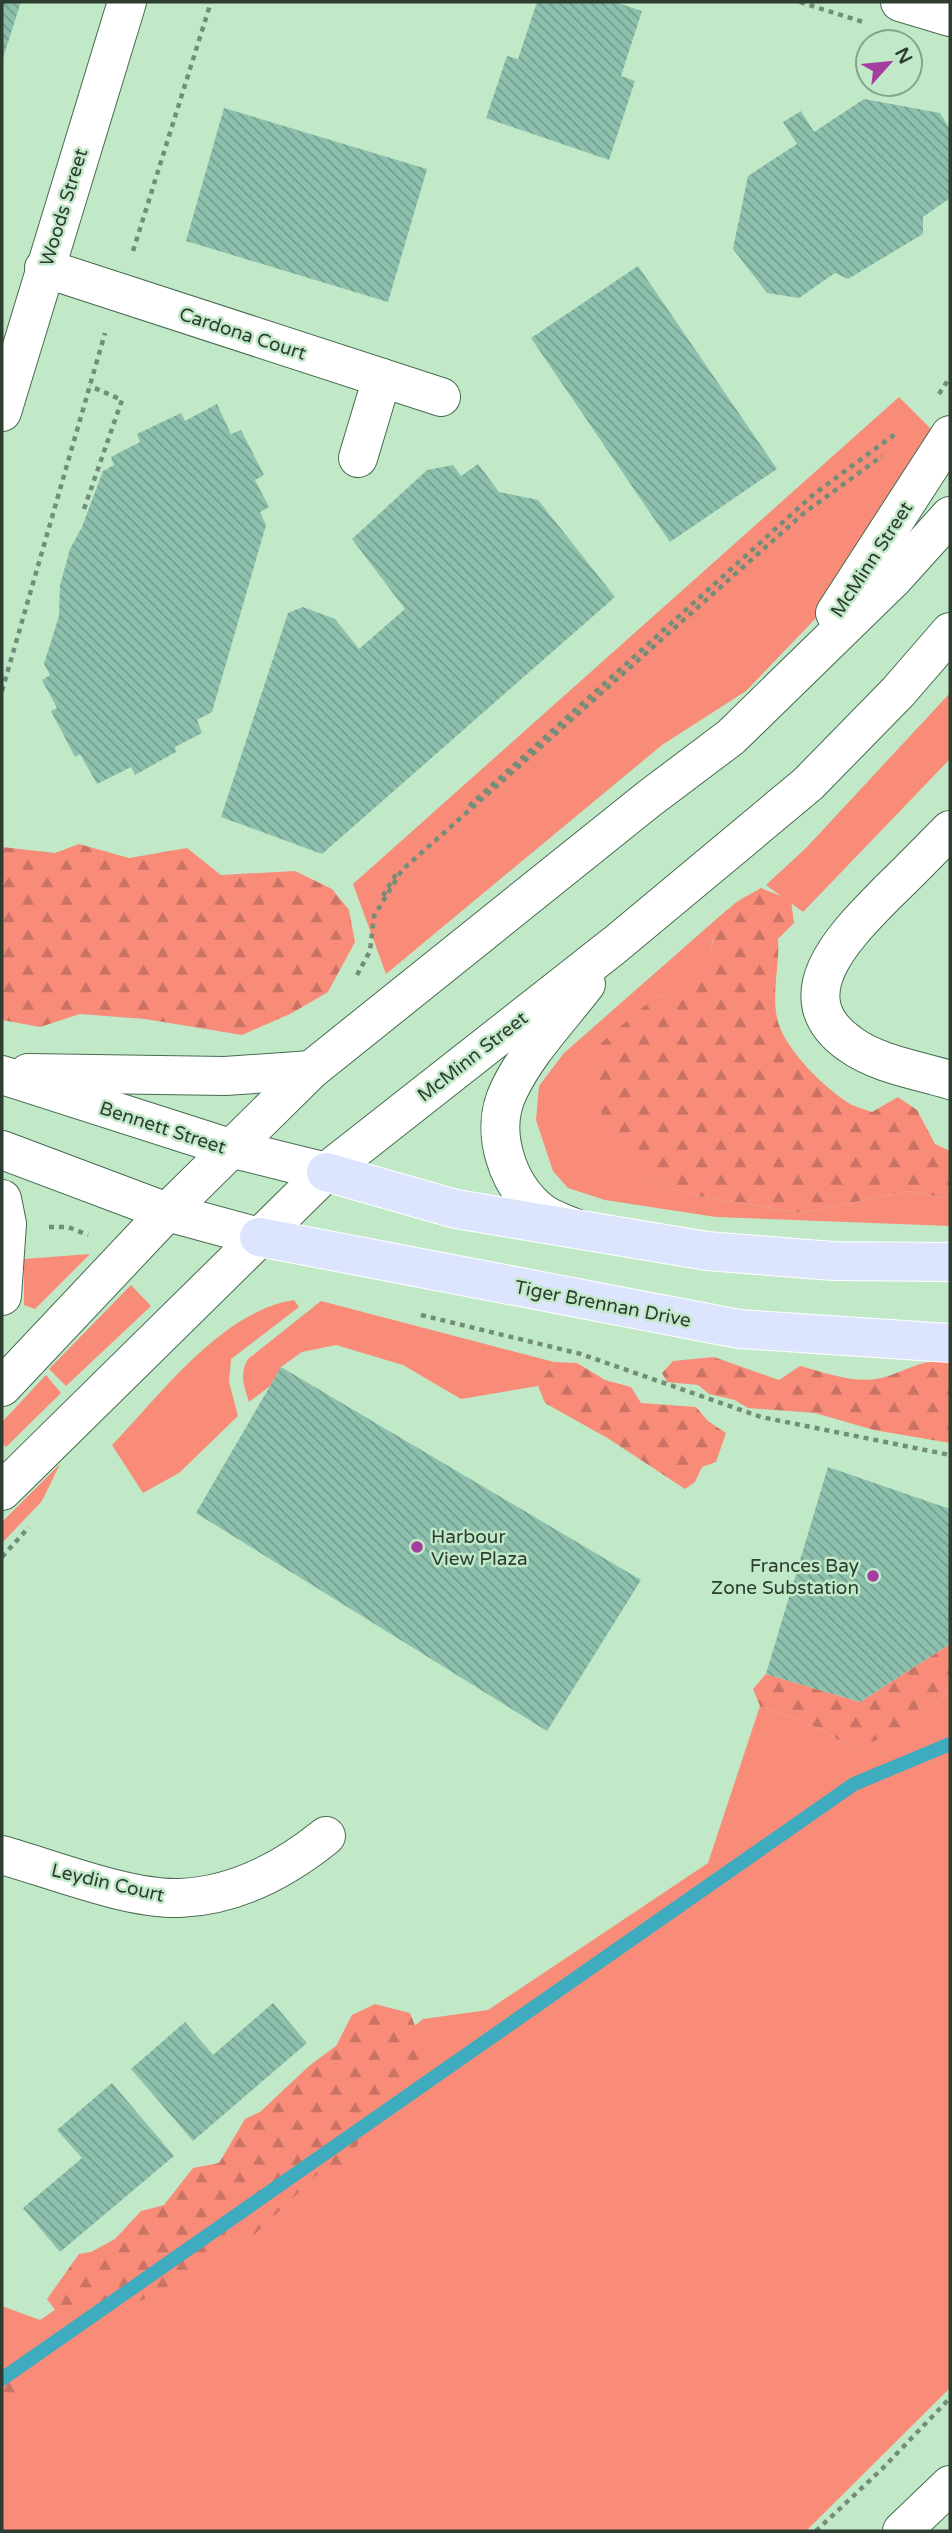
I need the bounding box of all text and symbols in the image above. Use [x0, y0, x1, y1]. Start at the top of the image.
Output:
north arrow [854, 28, 924, 98]
text: N [890, 44, 917, 68]
street label: Woods Street [36, 146, 92, 269]
street label: Cardona Court [176, 303, 309, 365]
street label: McMinn Street [826, 498, 917, 622]
street label: McMinn Street [413, 1007, 532, 1107]
street label: Bennett Street [97, 1097, 229, 1159]
street label: Tiger Brennan Drive [513, 1276, 693, 1332]
place label: Harbour View Plaza [431, 1526, 528, 1570]
marker: Harbour View Plaza [409, 1539, 425, 1555]
place label: Frances Bay Zone Substation [711, 1555, 859, 1599]
marker: Frances Bay Zone Substation [865, 1568, 881, 1584]
street label: Leydin Court [49, 1859, 167, 1907]

